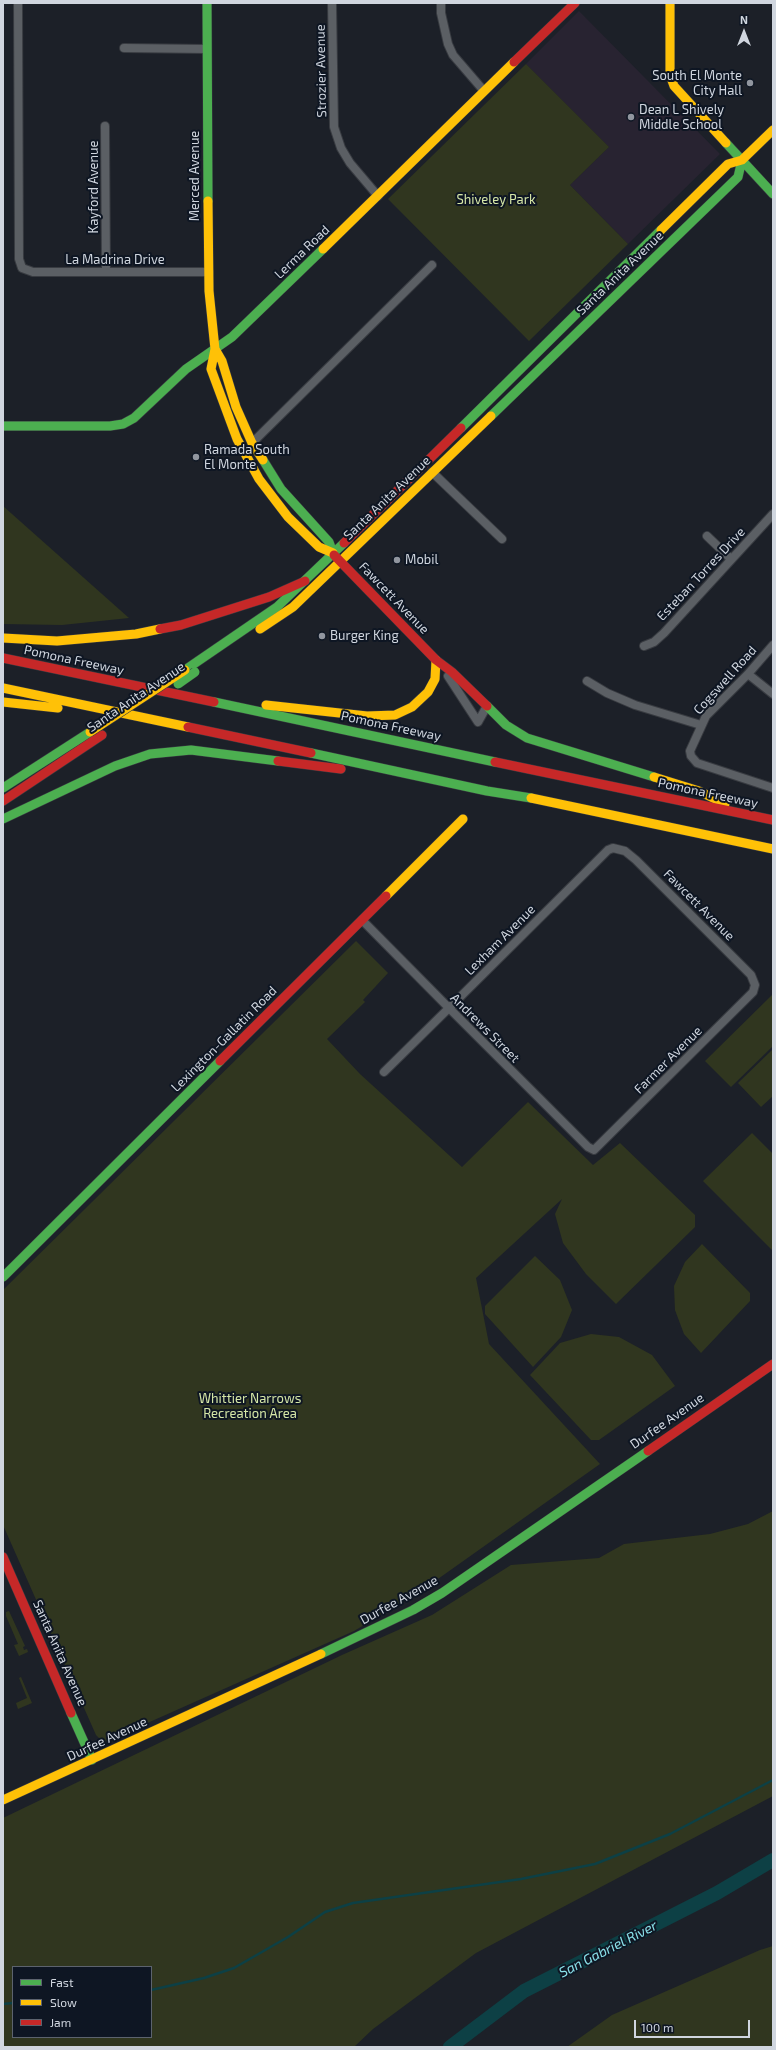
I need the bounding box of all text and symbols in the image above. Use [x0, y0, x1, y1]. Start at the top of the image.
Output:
north arrow [724, 12, 764, 52]
text: N [740, 13, 748, 26]
street label: Strozier Avenue [312, 24, 330, 118]
place label: South El Monte City Hall [652, 68, 742, 99]
marker: South El Monte City Hall [745, 78, 755, 88]
place label: Dean L Shively Middle School [639, 102, 724, 133]
marker: Dean L Shively Middle School [626, 112, 636, 122]
street label: Merced Avenue [187, 131, 203, 221]
street label: Kayford Avenue [86, 141, 102, 233]
park label: Shiveley Park [456, 192, 536, 208]
street label: Lerma Road [271, 222, 333, 282]
street label: Santa Anita Avenue [573, 228, 667, 318]
street label: La Madrina Drive [65, 252, 165, 268]
place label: Ramada South El Monte [204, 442, 290, 473]
marker: Ramada South El Monte [191, 452, 201, 462]
street label: Santa Anita Avenue [340, 453, 434, 543]
street label: Esteban Torres Drive [654, 524, 748, 624]
place label: Mobil [405, 552, 438, 568]
marker: Mobil [392, 555, 402, 565]
street label: Fawcett Avenue [356, 559, 432, 637]
place label: Burger King [330, 628, 399, 644]
marker: Burger King [317, 631, 327, 641]
street label: Pomona Freeway [23, 642, 125, 678]
street label: Cogswell Road [690, 643, 760, 717]
street label: Santa Anita Avenue [84, 659, 188, 735]
street label: Pomona Freeway [340, 708, 442, 744]
street label: Pomona Freeway [657, 775, 759, 811]
street label: Fawcett Avenue [660, 866, 738, 944]
street label: Lexham Avenue [462, 902, 538, 978]
street label: Lexington-Gallatin Road [168, 983, 280, 1095]
street label: Andrews Street [447, 990, 523, 1066]
street label: Farmer Avenue [631, 1023, 705, 1097]
street label: Durfee Avenue [627, 1390, 707, 1452]
park label: Whittier Narrows Recreation Area [199, 1391, 301, 1422]
street label: Durfee Avenue [357, 1572, 441, 1628]
street label: Santa Anita Avenue [30, 1598, 90, 1708]
street label: Durfee Avenue [64, 1714, 150, 1764]
water label: San Gabriel River [556, 1917, 660, 1981]
legend [12, 1966, 152, 2038]
text: Fast [50, 1975, 73, 1989]
text: Slow [50, 1995, 77, 2009]
scale bar [636, 2012, 752, 2038]
text: Jam [50, 2015, 71, 2029]
text: 100 m [641, 2020, 673, 2034]

